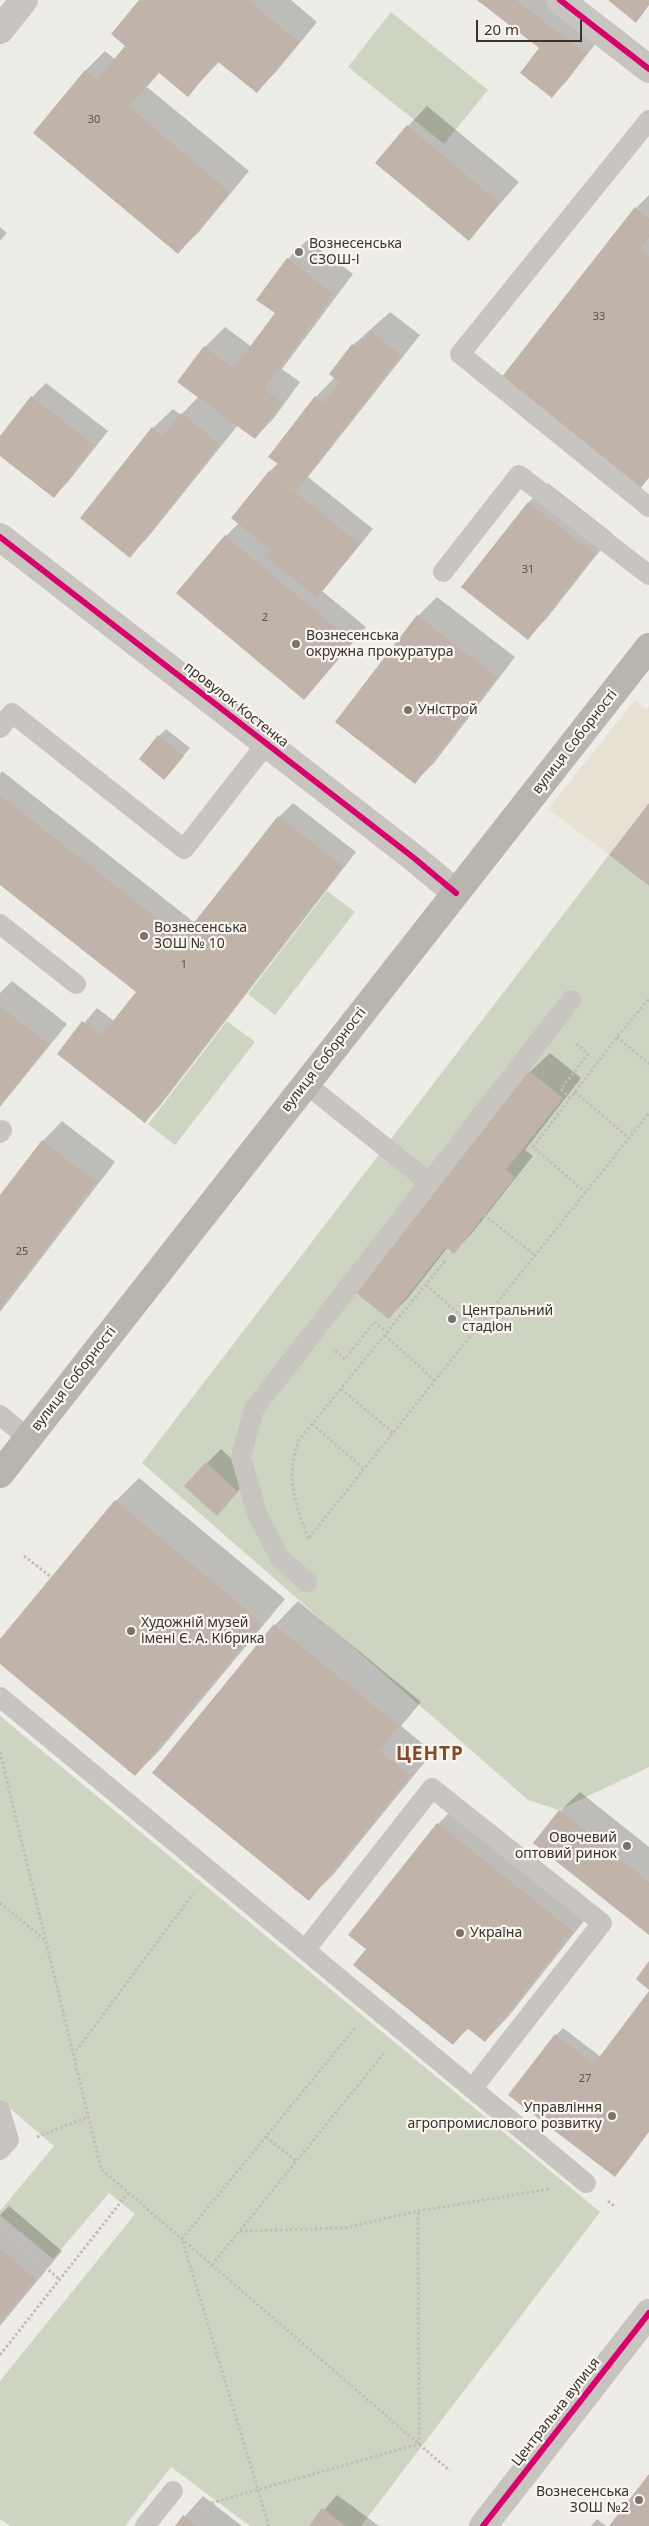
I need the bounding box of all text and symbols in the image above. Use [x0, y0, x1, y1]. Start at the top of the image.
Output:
scale bar [479, 10, 585, 42]
text: 20 m [484, 19, 519, 39]
house number: 30 [88, 113, 100, 127]
place label: Вознесенська СЗОШ-І [309, 236, 402, 268]
marker: Вознесенська СЗОШ-І [293, 246, 305, 258]
house number: 33 [593, 310, 605, 324]
house number: 31 [522, 563, 534, 577]
house number: 2 [262, 611, 268, 625]
place label: Вознесенська окружна прокуратура [306, 628, 454, 660]
marker: Вознесенська окружна прокуратура [290, 638, 302, 650]
street label: провулок Костенка [180, 659, 292, 751]
street label: вулиця Соборності [529, 686, 621, 798]
place label: Уністрой [418, 702, 478, 718]
marker: Уністрой [402, 704, 414, 716]
place label: Вознесенська ЗОШ № 10 [154, 920, 247, 952]
marker: Вознесенська ЗОШ № 10 [138, 930, 150, 942]
house number: 1 [181, 958, 187, 972]
street label: вулиця Соборності [278, 1004, 370, 1116]
house number: 25 [16, 1245, 28, 1259]
place label: Центральний стадіон [462, 1303, 553, 1335]
marker: Центральний стадіон [446, 1313, 458, 1325]
street label: вулиця Соборності [28, 1323, 120, 1435]
place label: Художній музей імені Є. А. Кібрика [141, 1615, 264, 1648]
marker: Художній музей імені Є. А. Кібрика [125, 1625, 137, 1637]
district label: ЦЕНТР [395, 1744, 465, 1766]
place label: Овочевий оптовий ринок [515, 1830, 617, 1862]
marker: Овочевий оптовий ринок [621, 1840, 633, 1852]
place label: Україна [470, 1925, 522, 1941]
marker: Україна [454, 1927, 466, 1939]
house number: 27 [579, 2072, 591, 2086]
place label: Управління агропромислового розвитку [408, 2100, 602, 2132]
marker: Управління агропромислового розвитку [606, 2110, 618, 2122]
street label: Центральна вулиця [508, 2354, 604, 2470]
place label: Вознесенська ЗОШ №2 [536, 2484, 629, 2516]
marker: Вознесенська ЗОШ №2 [633, 2494, 645, 2506]

